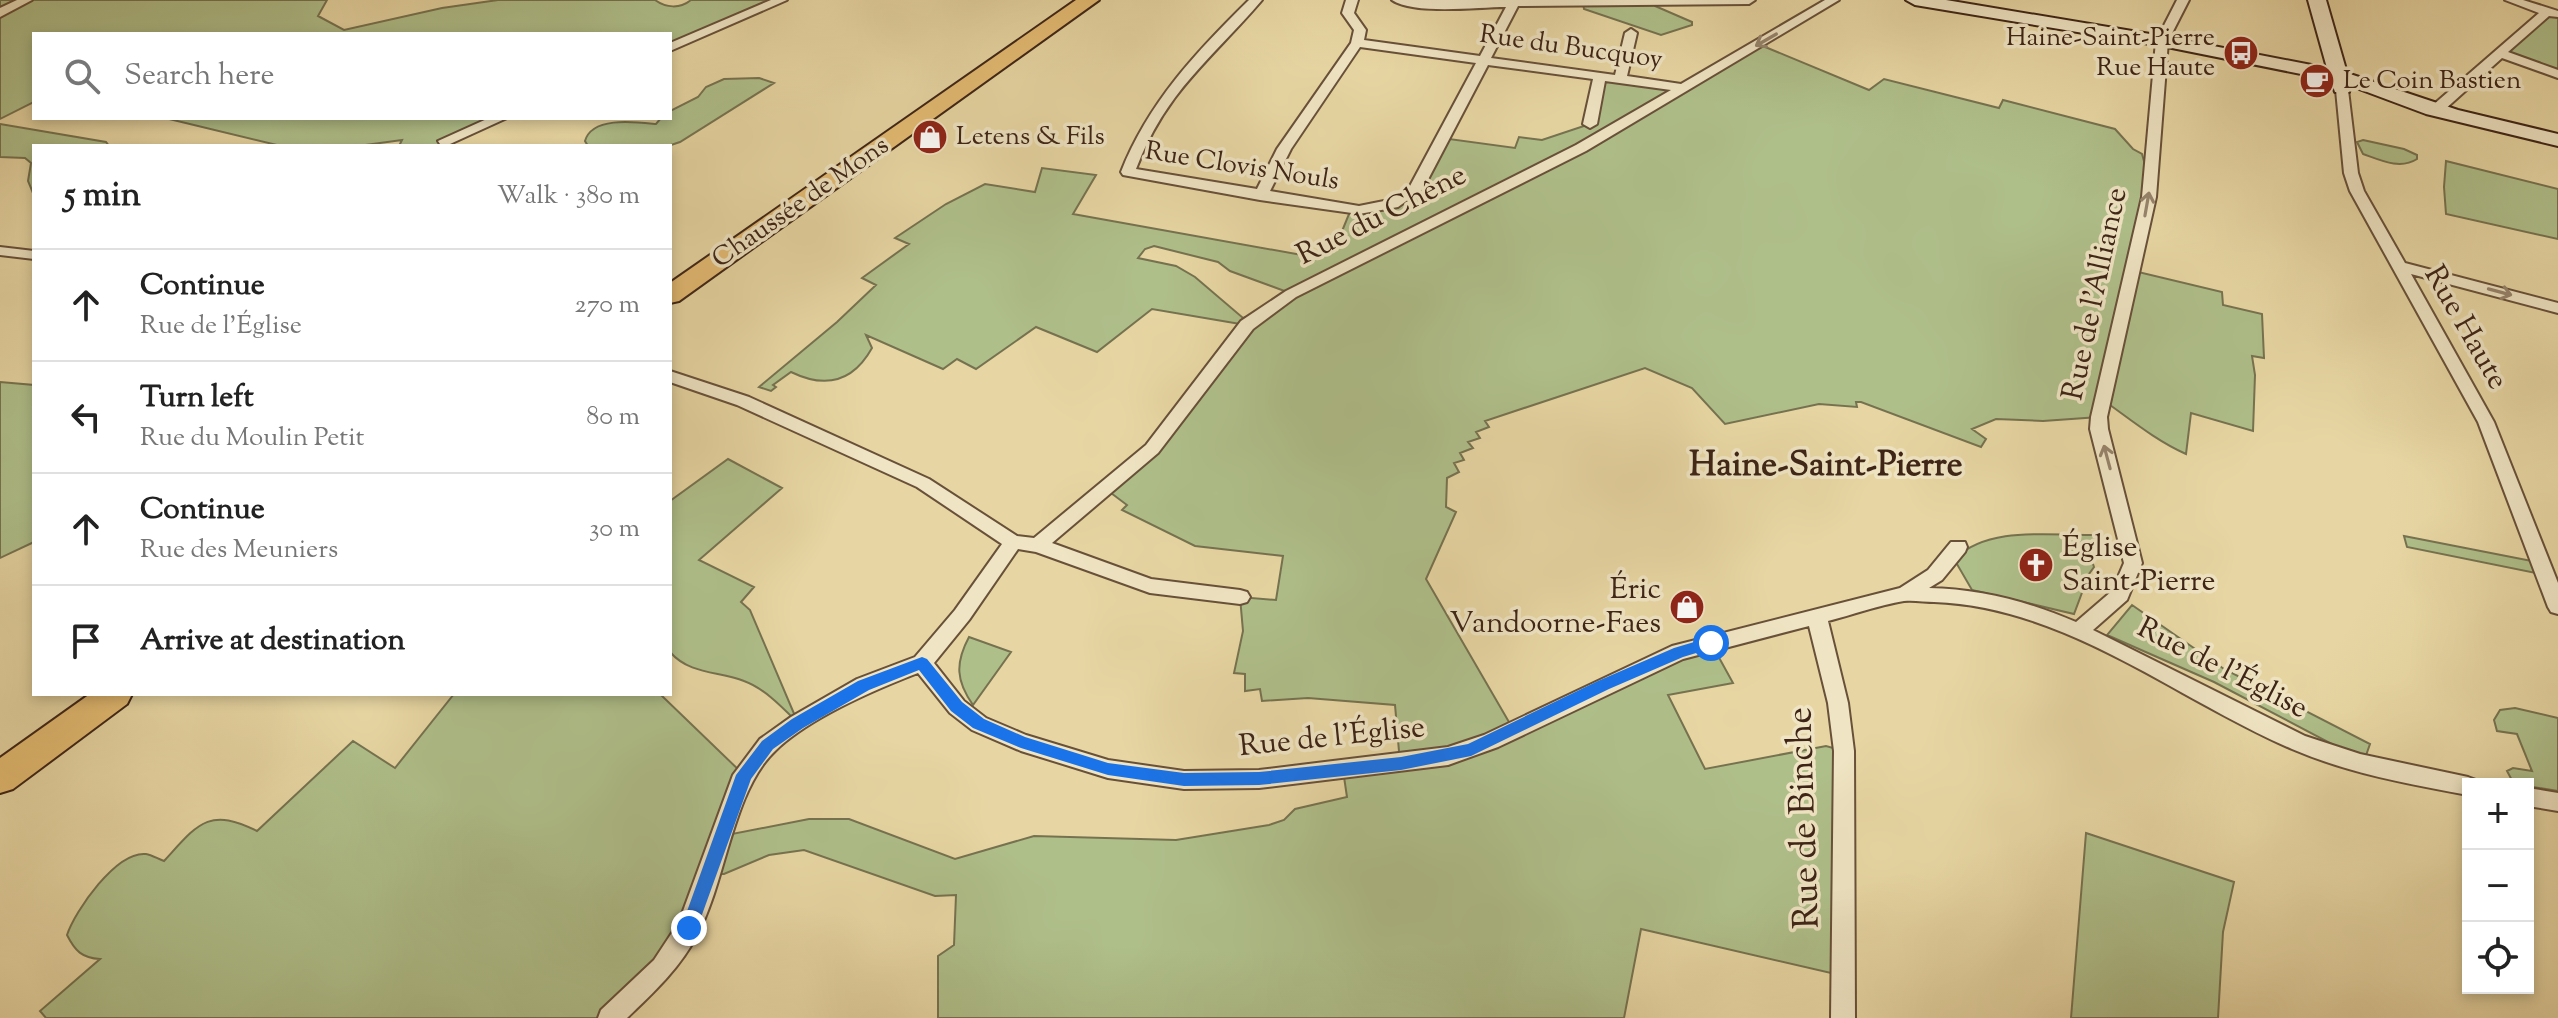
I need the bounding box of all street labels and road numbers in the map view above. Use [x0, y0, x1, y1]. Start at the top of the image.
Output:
street label: Rue du Bucquoy [1477, 17, 1665, 79]
street label: Chaussée de Mons [705, 128, 897, 278]
street label: Rue Clovis Nouls [1142, 133, 1342, 201]
street label: Rue du Chêne [1290, 155, 1474, 277]
street label: Rue de l'Alliance [2052, 184, 2140, 404]
street label: Rue Haute [2412, 258, 2518, 398]
street label: Rue de l'Église [2129, 607, 2315, 731]
street label: Rue de Binche [1775, 706, 1835, 930]
street label: Rue de l'Église [1237, 707, 1427, 769]

